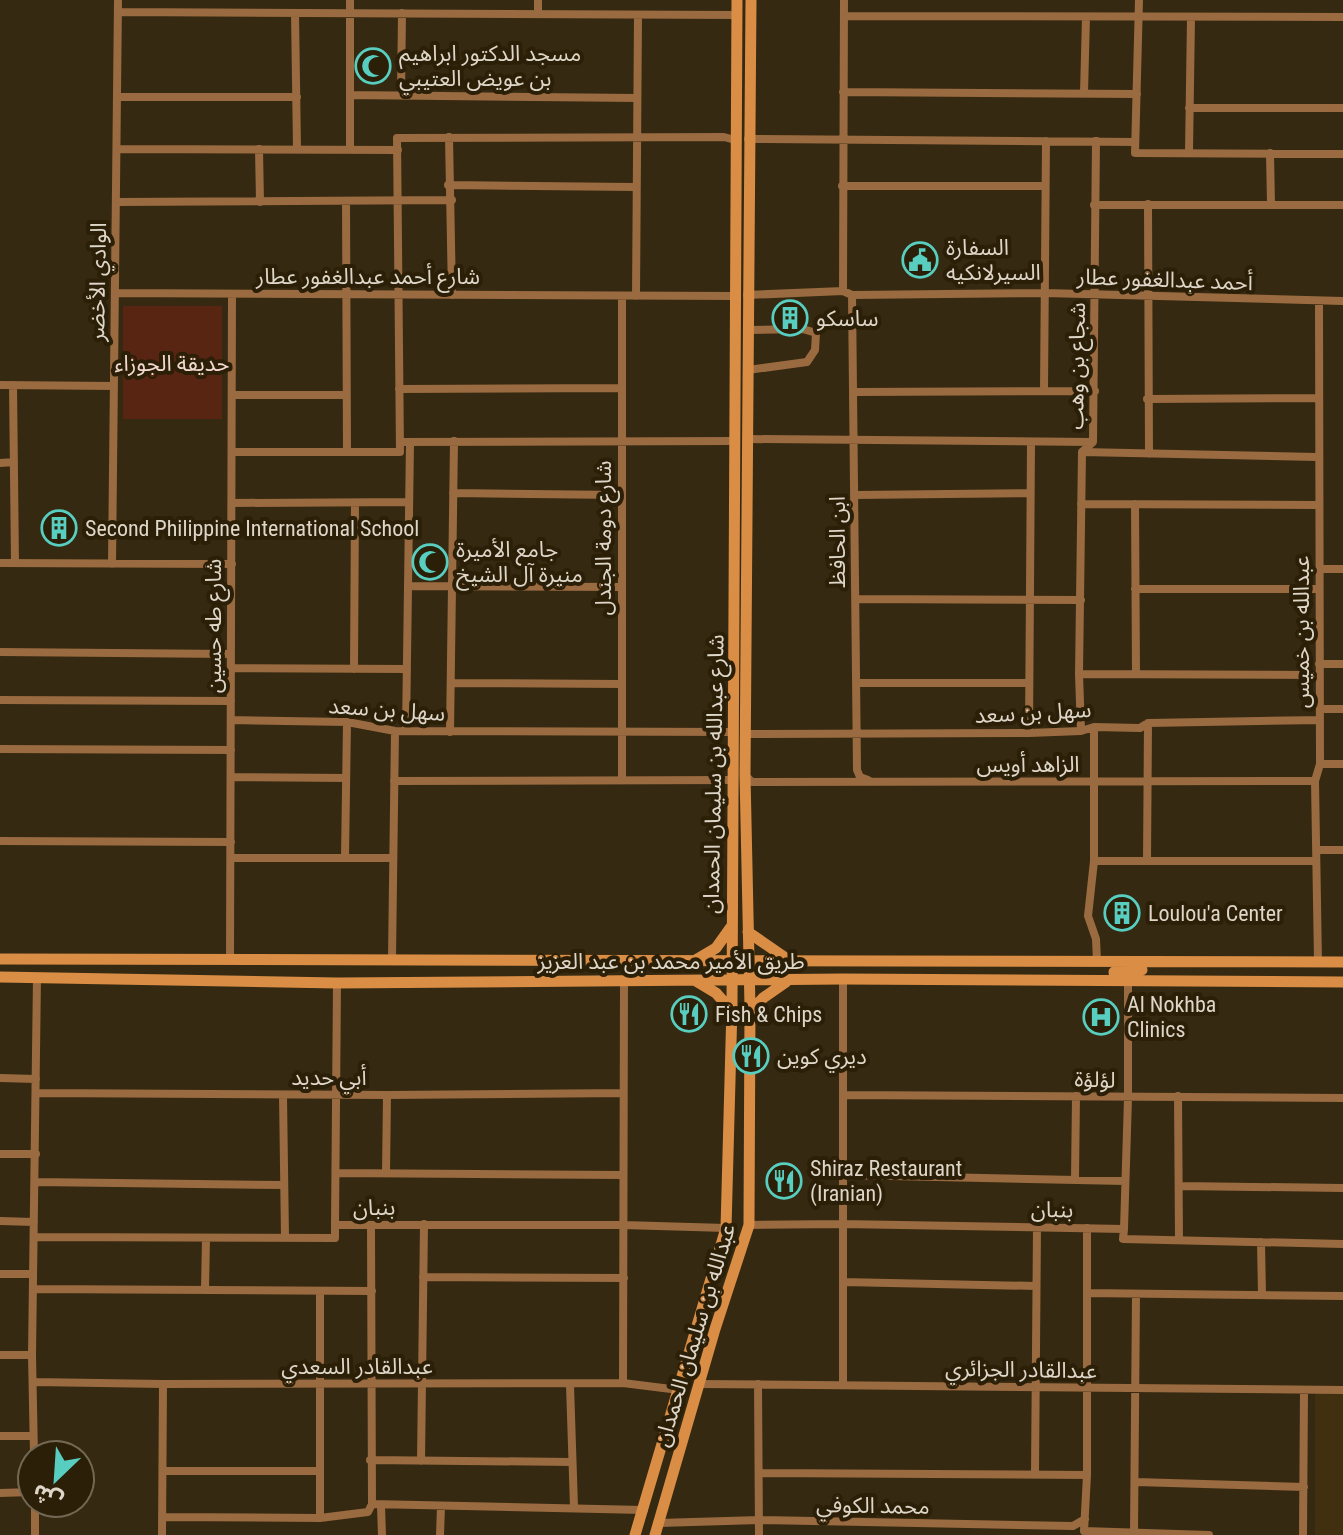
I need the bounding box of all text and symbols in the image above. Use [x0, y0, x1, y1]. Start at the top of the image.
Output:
place label: مسجد الدكتور ابراهيم بن عويض العتيبي [399, 41, 581, 95]
mosque icon: مسجد الدكتور ابراهيم بن عويض العتيبي [354, 47, 392, 85]
street label: الوادي الأخضر [84, 222, 115, 343]
place label: السفارة السيرلانكيه [946, 235, 1041, 285]
public building icon: السفارة السيرلانكيه [901, 241, 939, 279]
street label: شارع أحمد عبدالغفور عطار [255, 263, 480, 293]
street label: أحمد عبدالغفور عطار [1076, 263, 1253, 296]
building icon: ساسكو [771, 299, 809, 337]
street label: شجاع بن وهب [1063, 302, 1094, 430]
place label: ساسكو [816, 306, 878, 331]
park label: حديقة الجوزاء [114, 351, 230, 377]
street label: شارع دومة الجندل [591, 460, 620, 616]
street label: ابن الحافظ [825, 496, 850, 588]
building icon: Second Philippine International School [40, 509, 78, 547]
place label: Second Philippine International School [85, 516, 419, 541]
place label: جامع الأميرة منيرة آل الشيخ [456, 537, 583, 591]
mosque icon: جامع الأميرة منيرة آل الشيخ [411, 543, 449, 581]
street label: عبدالله بن خميس [1289, 556, 1314, 708]
street label: شارع طه حسين [201, 559, 230, 693]
street label: شارع عبدالله بن سليمان الحمدان [699, 634, 732, 914]
street label: سهل بن سعد [328, 693, 446, 726]
street label: سهل بن سعد [974, 697, 1092, 728]
street label: الزاهد أويس [976, 751, 1080, 777]
building icon: Loulou'a Center [1103, 894, 1141, 932]
place label: Loulou'a Center [1148, 901, 1283, 926]
street label: طريق الأمير محمد بن عبد العزيز [536, 949, 805, 975]
place label: Al Nokhba Clinics [1127, 992, 1216, 1042]
restaurant icon: Fish & Chips [670, 995, 708, 1033]
hospital icon: Al Nokhba Clinics [1082, 998, 1120, 1036]
place label: Fish & Chips [715, 1002, 822, 1027]
restaurant icon: ديري كوين [732, 1037, 770, 1075]
place label: ديري كوين [777, 1044, 867, 1073]
street label: أبي حديد [291, 1064, 367, 1094]
street label: لؤلؤة [1074, 1066, 1116, 1093]
place label: Shiraz Restaurant (Iranian) [810, 1156, 962, 1207]
restaurant icon: Shiraz Restaurant (Iranian) [765, 1162, 803, 1200]
street label: بنبان [353, 1195, 395, 1220]
street label: بنبان [1031, 1197, 1073, 1222]
street label: عبدالله بن سليمان الحمدان [649, 1221, 740, 1450]
street label: عبدالقادر السعدي [281, 1354, 433, 1383]
street label: عبدالقادر الجزائري [945, 1356, 1097, 1387]
north arrow [16, 1439, 96, 1519]
text: ش [29, 1479, 67, 1514]
street label: محمد الكوفي [816, 1492, 930, 1523]

